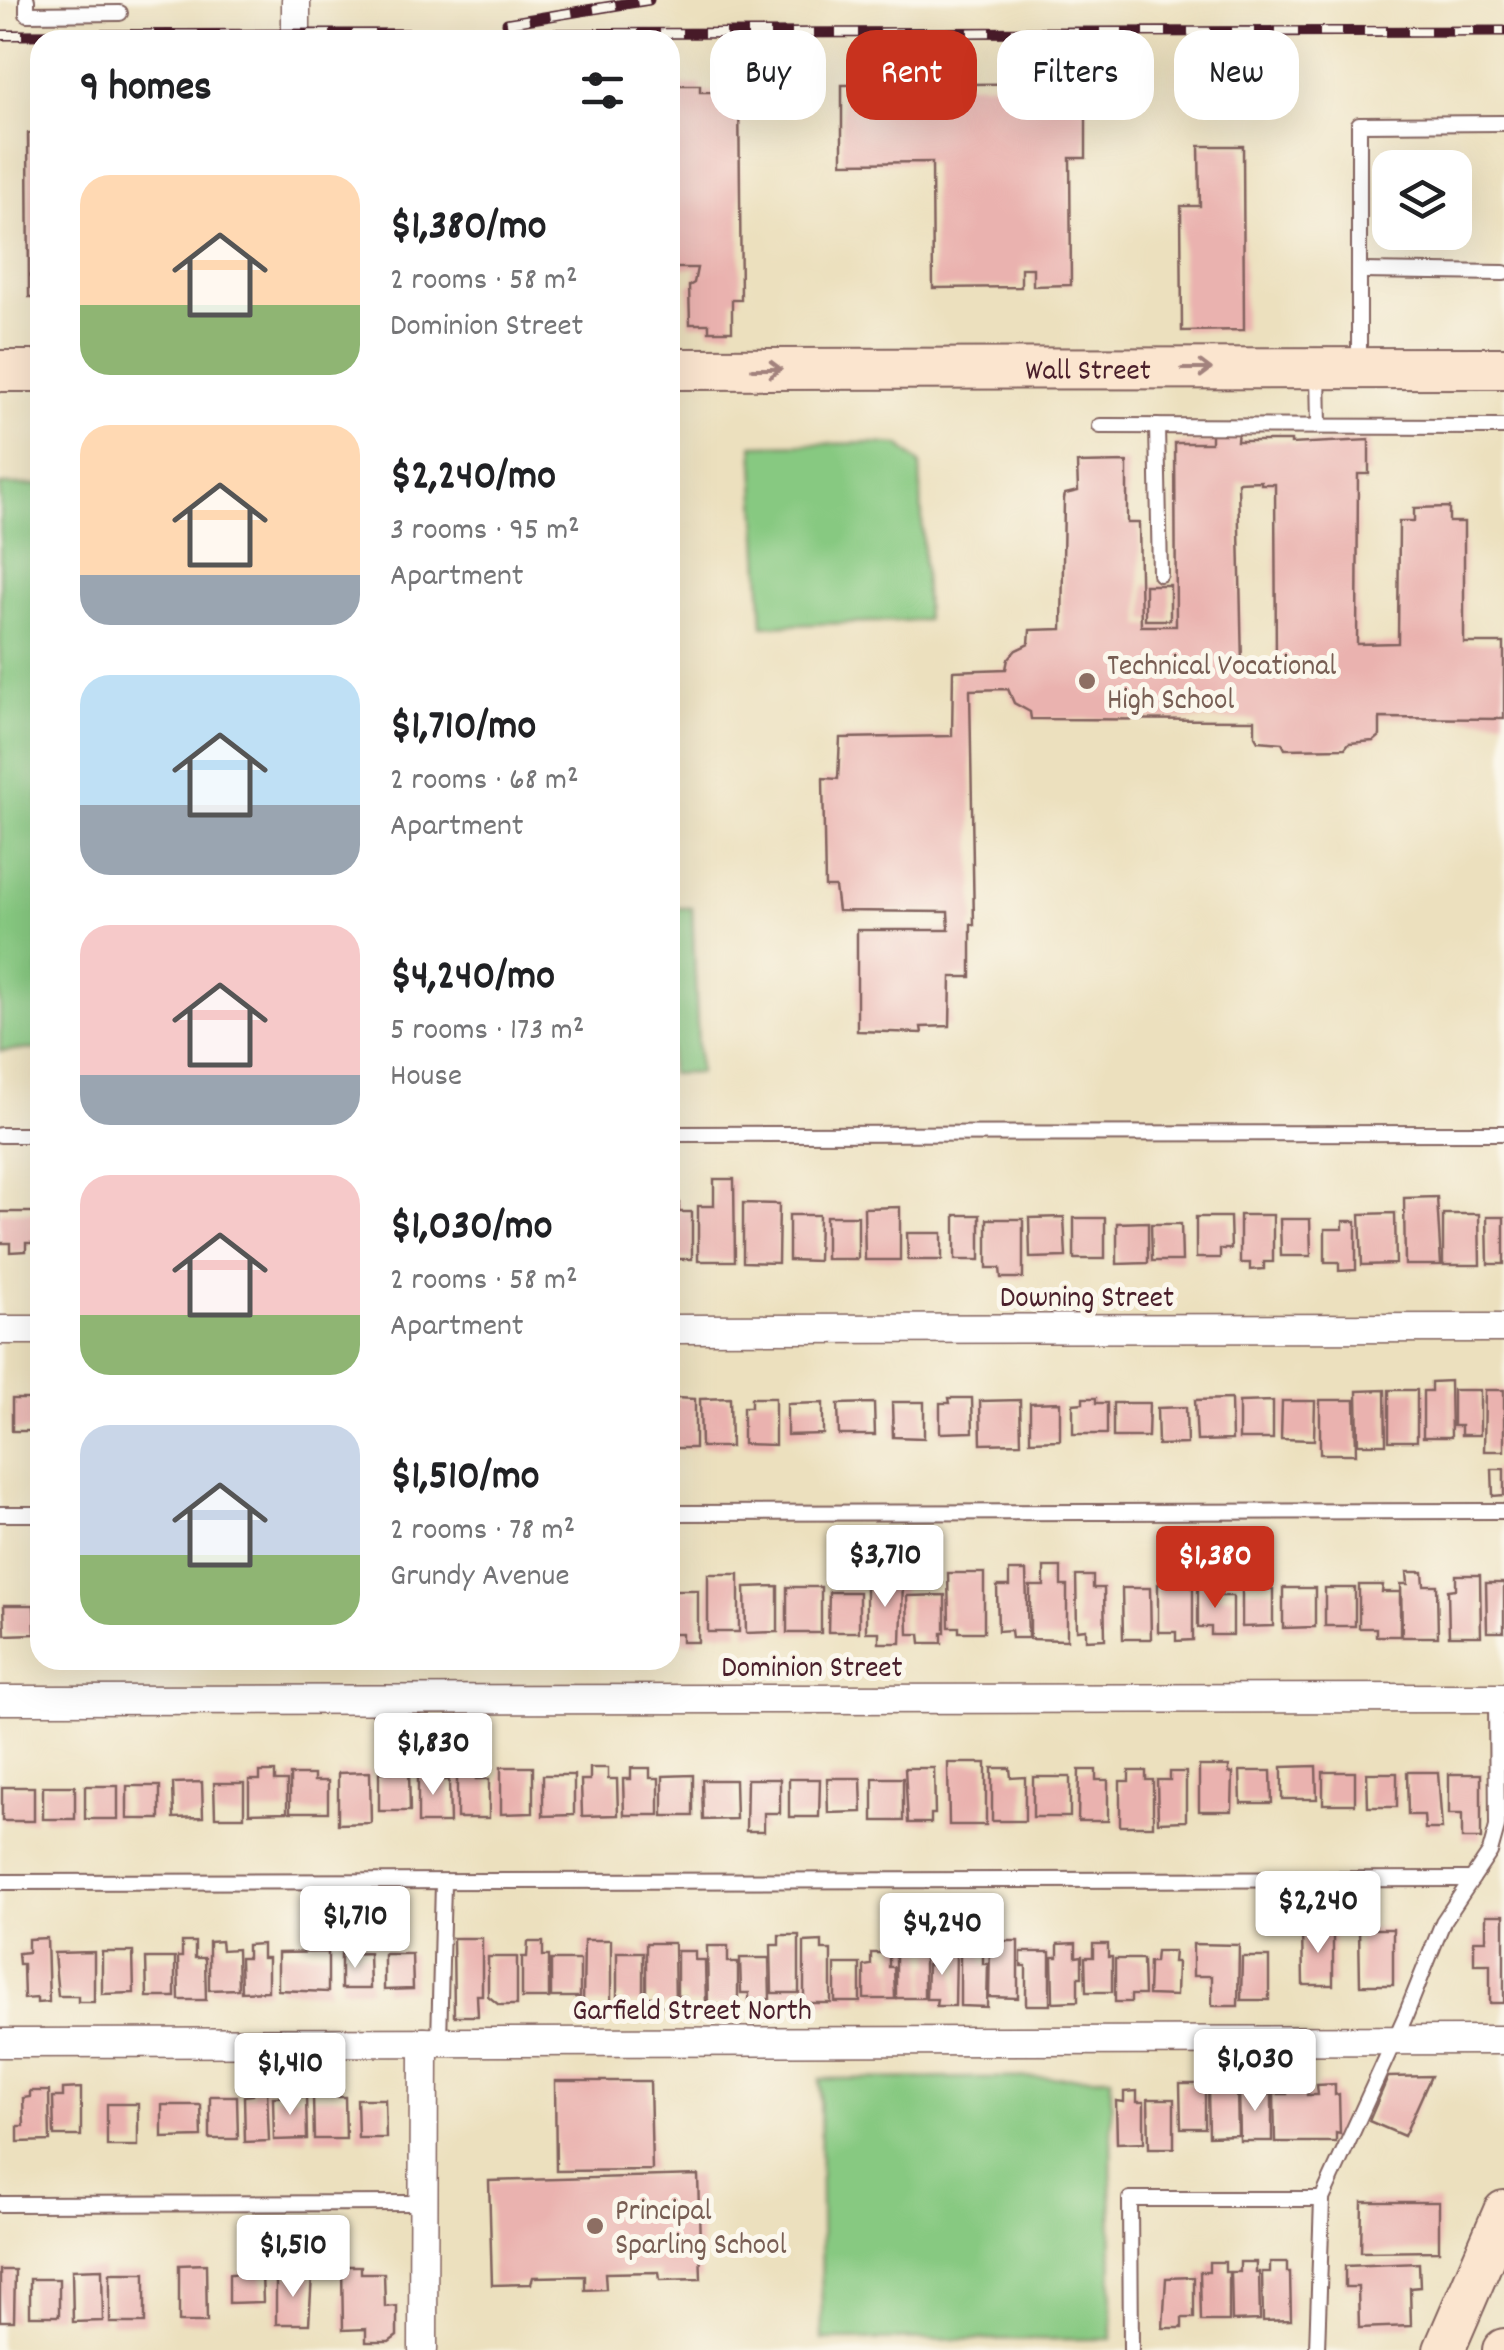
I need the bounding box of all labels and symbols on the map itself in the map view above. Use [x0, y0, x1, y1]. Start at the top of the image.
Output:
street label: Wall Street [1025, 351, 1151, 395]
one-way arrow [750, 360, 783, 378]
one-way arrow [1180, 360, 1213, 378]
place label: Technical Vocational High School [1107, 647, 1336, 724]
marker: Technical Vocational High School [1076, 670, 1098, 692]
street label: Downing Street [1000, 1279, 1174, 1322]
pin: $3,710 [804, 1525, 966, 1610]
pin: $1,380 [1134, 1526, 1296, 1611]
street label: Dominion Street [721, 1649, 903, 1692]
pin: $1,830 [352, 1713, 514, 1798]
pin: $2,240 [1237, 1871, 1399, 1956]
pin: $1,710 [274, 1886, 436, 1971]
pin: $4,240 [861, 1893, 1023, 1978]
street label: Garfield Street North [572, 1992, 812, 2035]
pin: $1,030 [1174, 2029, 1336, 2114]
pin: $1,410 [209, 2033, 371, 2118]
place label: Principal Sparling School [615, 2192, 787, 2269]
pin: $1,510 [212, 2215, 374, 2300]
marker: Principal Sparling School [584, 2215, 606, 2237]

